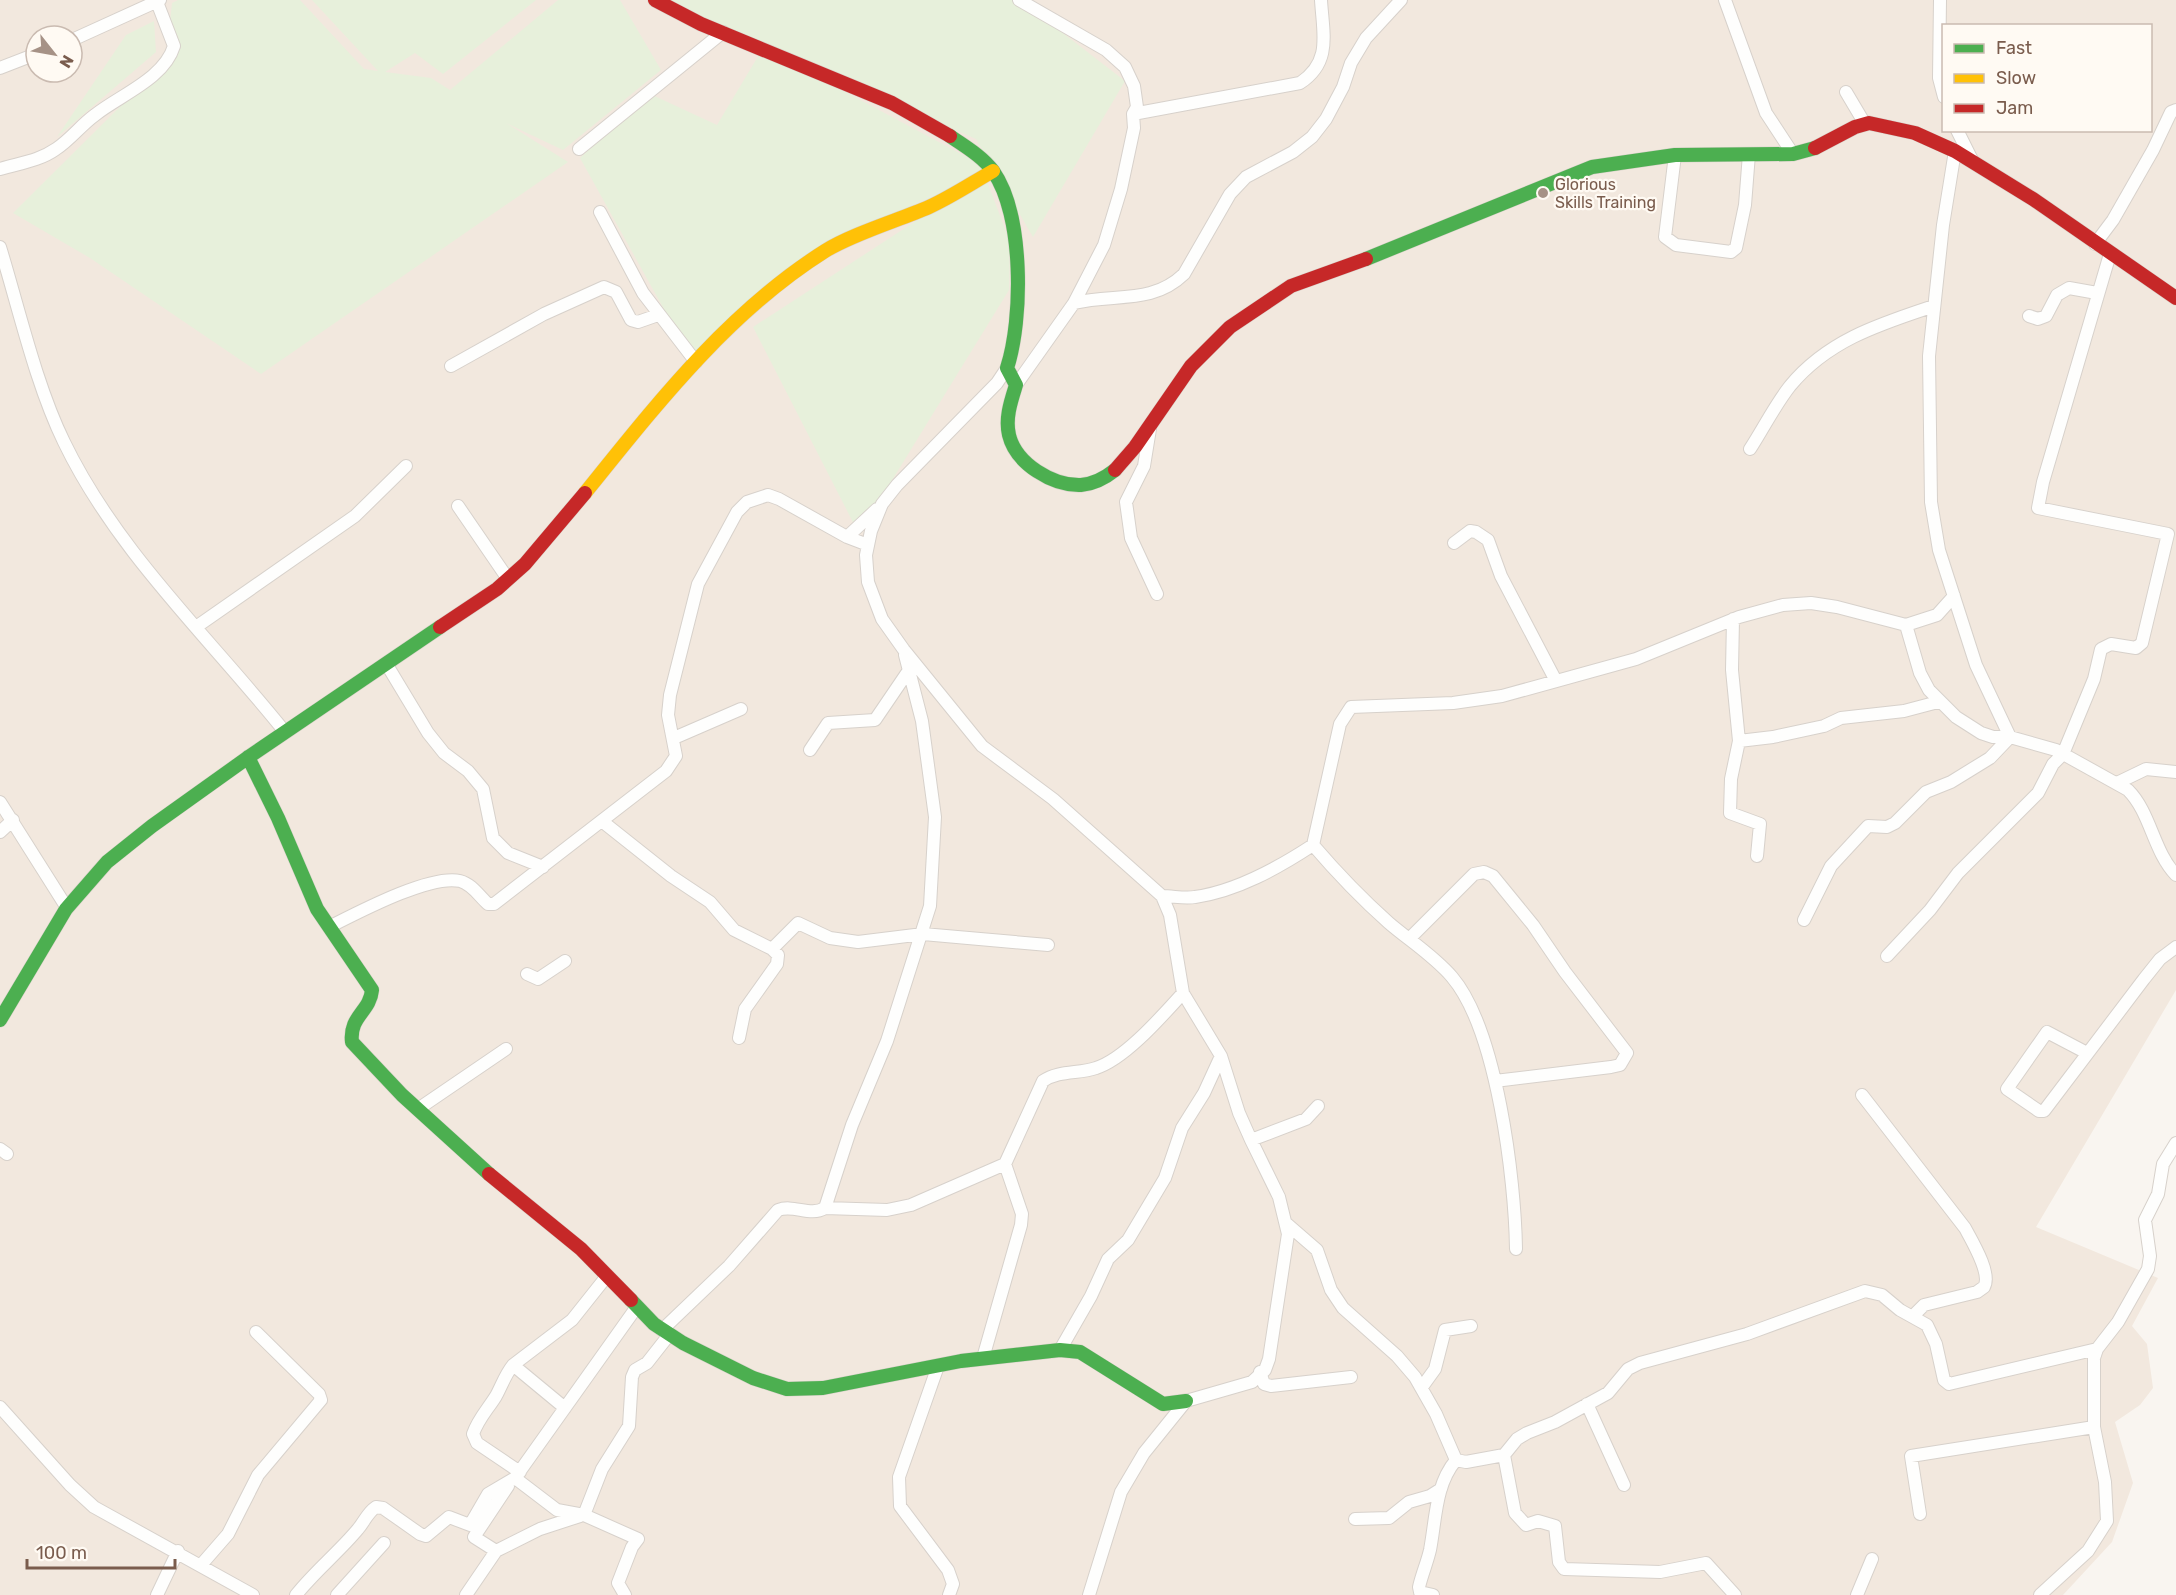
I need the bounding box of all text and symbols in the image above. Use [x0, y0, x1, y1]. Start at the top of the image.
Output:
north arrow [24, 24, 84, 84]
legend [1942, 24, 2152, 132]
text: Fast [1996, 37, 2032, 59]
text: N [55, 52, 78, 71]
text: Slow [1996, 67, 2036, 89]
text: Jam [1996, 97, 2033, 119]
place label: Glorious Skills Training [1555, 175, 1656, 212]
marker: Glorious Skills Training [1536, 186, 1550, 200]
scale bar [27, 1532, 176, 1570]
text: 100 m [36, 1542, 87, 1564]

